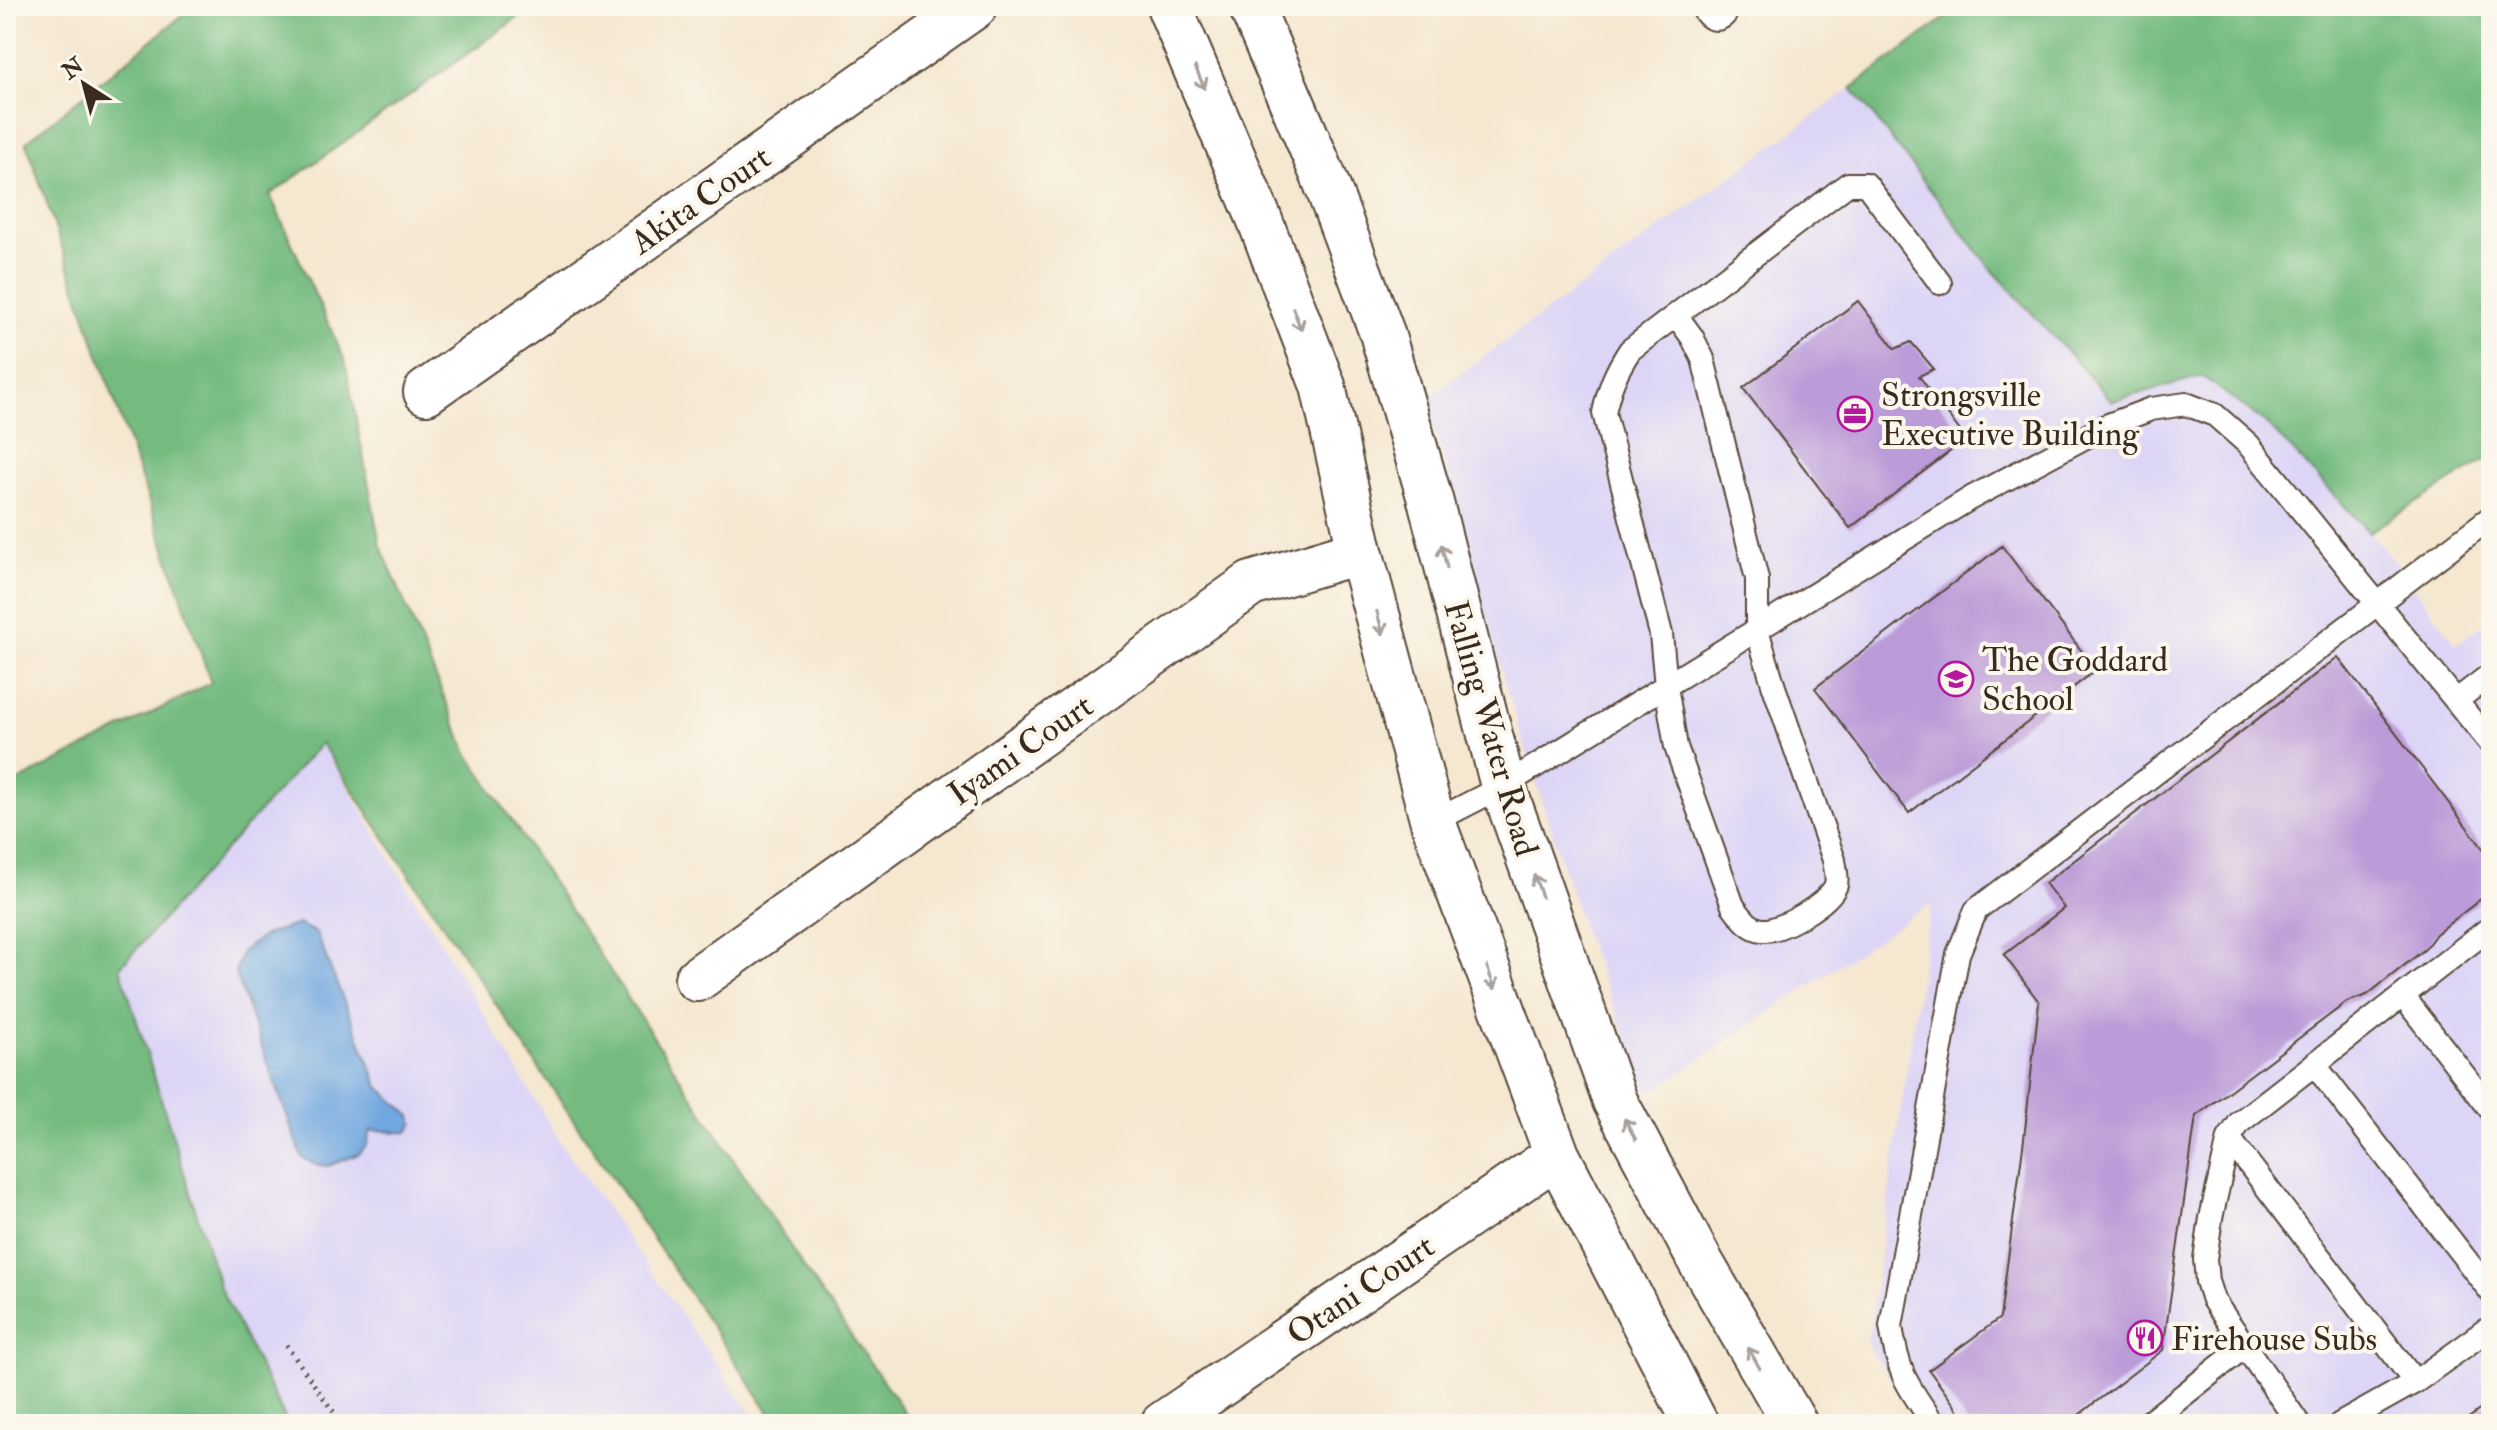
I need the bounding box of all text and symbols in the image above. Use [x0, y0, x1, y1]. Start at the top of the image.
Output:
north arrow [44, 44, 124, 124]
text: N [56, 51, 89, 86]
one-way arrow [1193, 65, 1208, 90]
street label: Akita Court [622, 136, 779, 265]
one-way arrow [1291, 306, 1305, 331]
place label: Strongsville Executive Building [1881, 374, 2140, 456]
office icon: Strongsville Executive Building [1836, 395, 1874, 433]
one-way arrow [1436, 543, 1451, 569]
street label: Falling Water Road [1434, 596, 1548, 861]
one-way arrow [1373, 610, 1388, 636]
place label: The Goddard School [1982, 639, 2168, 721]
school or university icon: The Goddard School [1937, 660, 1975, 698]
street label: Iyami Court [940, 685, 1102, 816]
one-way arrow [1530, 874, 1545, 899]
one-way arrow [1485, 965, 1499, 990]
one-way arrow [1622, 1118, 1638, 1141]
street label: Otani Court [1279, 1225, 1443, 1355]
place label: Firehouse Subs [2171, 1318, 2377, 1361]
restaurant icon: Firehouse Subs [2126, 1319, 2164, 1357]
one-way arrow [1746, 1346, 1761, 1370]

